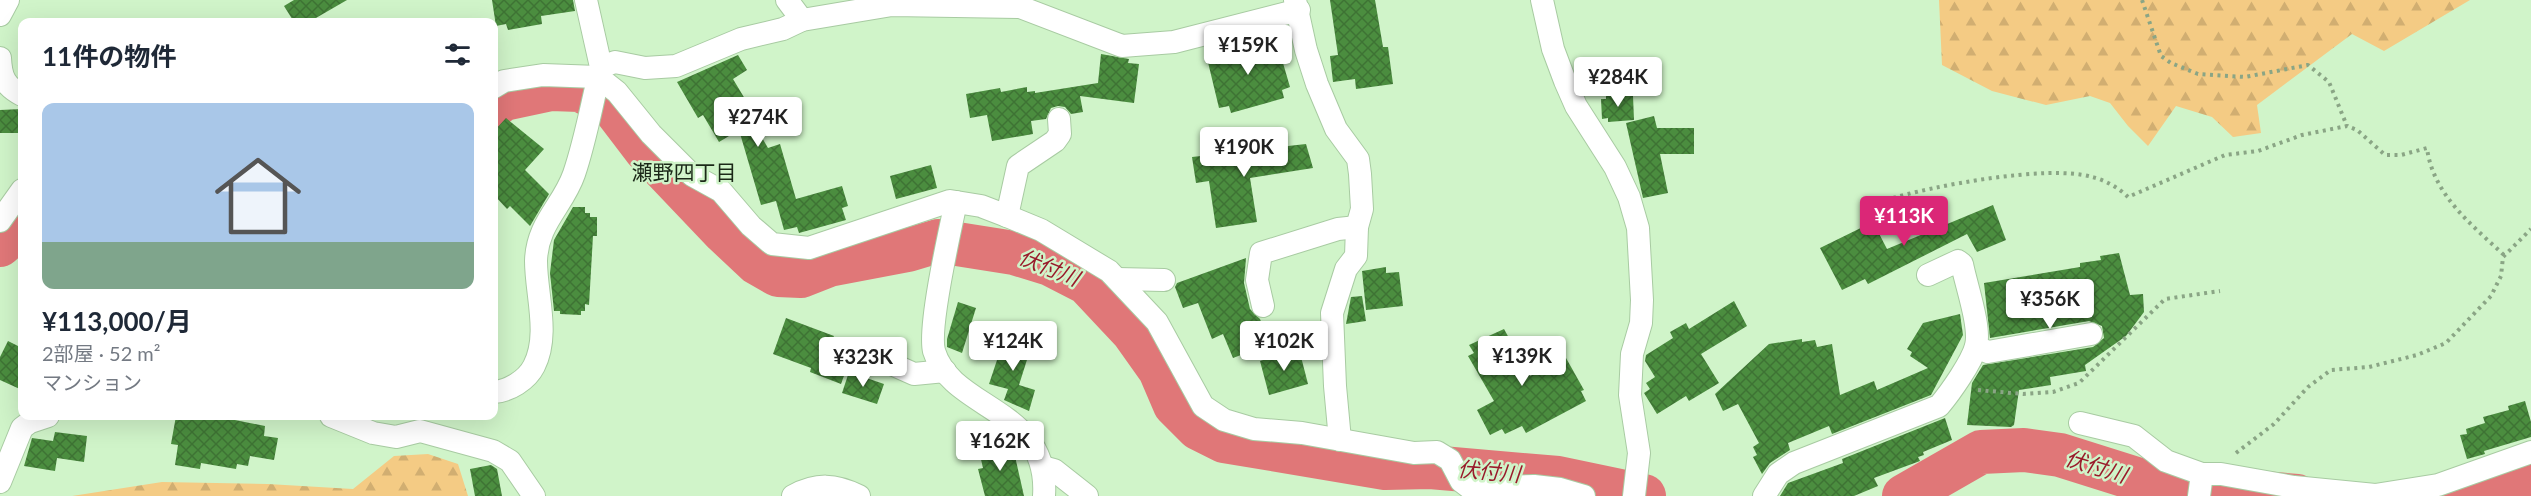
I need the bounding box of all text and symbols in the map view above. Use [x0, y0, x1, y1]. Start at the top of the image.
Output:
pin: ¥159K [1206, 25, 1290, 76]
text: ¥159K [1218, 32, 1278, 56]
icon: filters [441, 38, 474, 71]
text: 11件の物件 [42, 40, 176, 72]
pin: ¥284K [1576, 57, 1660, 108]
text: ¥284K [1588, 64, 1648, 88]
pin: ¥274K [716, 97, 800, 148]
text: ¥274K [728, 104, 788, 128]
pin: ¥190K [1202, 127, 1286, 178]
text: ¥190K [1214, 134, 1274, 158]
icon: home [204, 142, 312, 250]
district label: 瀬野四丁目 [632, 159, 737, 184]
pin: ¥113K [1862, 196, 1946, 247]
text: ¥113K [1874, 203, 1934, 227]
water label: 伏付川 [1016, 243, 1085, 291]
pin: ¥356K [2008, 279, 2092, 330]
text: ¥356K [2020, 286, 2080, 310]
text: ¥113,000/月 [42, 305, 192, 337]
pin: ¥124K [971, 321, 1055, 372]
pin: ¥102K [1242, 321, 1326, 372]
text: ¥124K [983, 328, 1043, 352]
text: ¥102K [1254, 328, 1314, 352]
pin: ¥139K [1480, 336, 1564, 387]
pin: ¥323K [821, 337, 905, 388]
text: 2部屋 · 52 m² [42, 341, 161, 365]
text: ¥139K [1492, 343, 1552, 367]
text: ¥323K [833, 344, 893, 368]
text: マンション [42, 370, 142, 394]
pin: ¥162K [958, 421, 1042, 472]
text: ¥162K [970, 428, 1030, 452]
water label: 伏付川 [2063, 444, 2132, 487]
water label: 伏付川 [1457, 455, 1524, 486]

